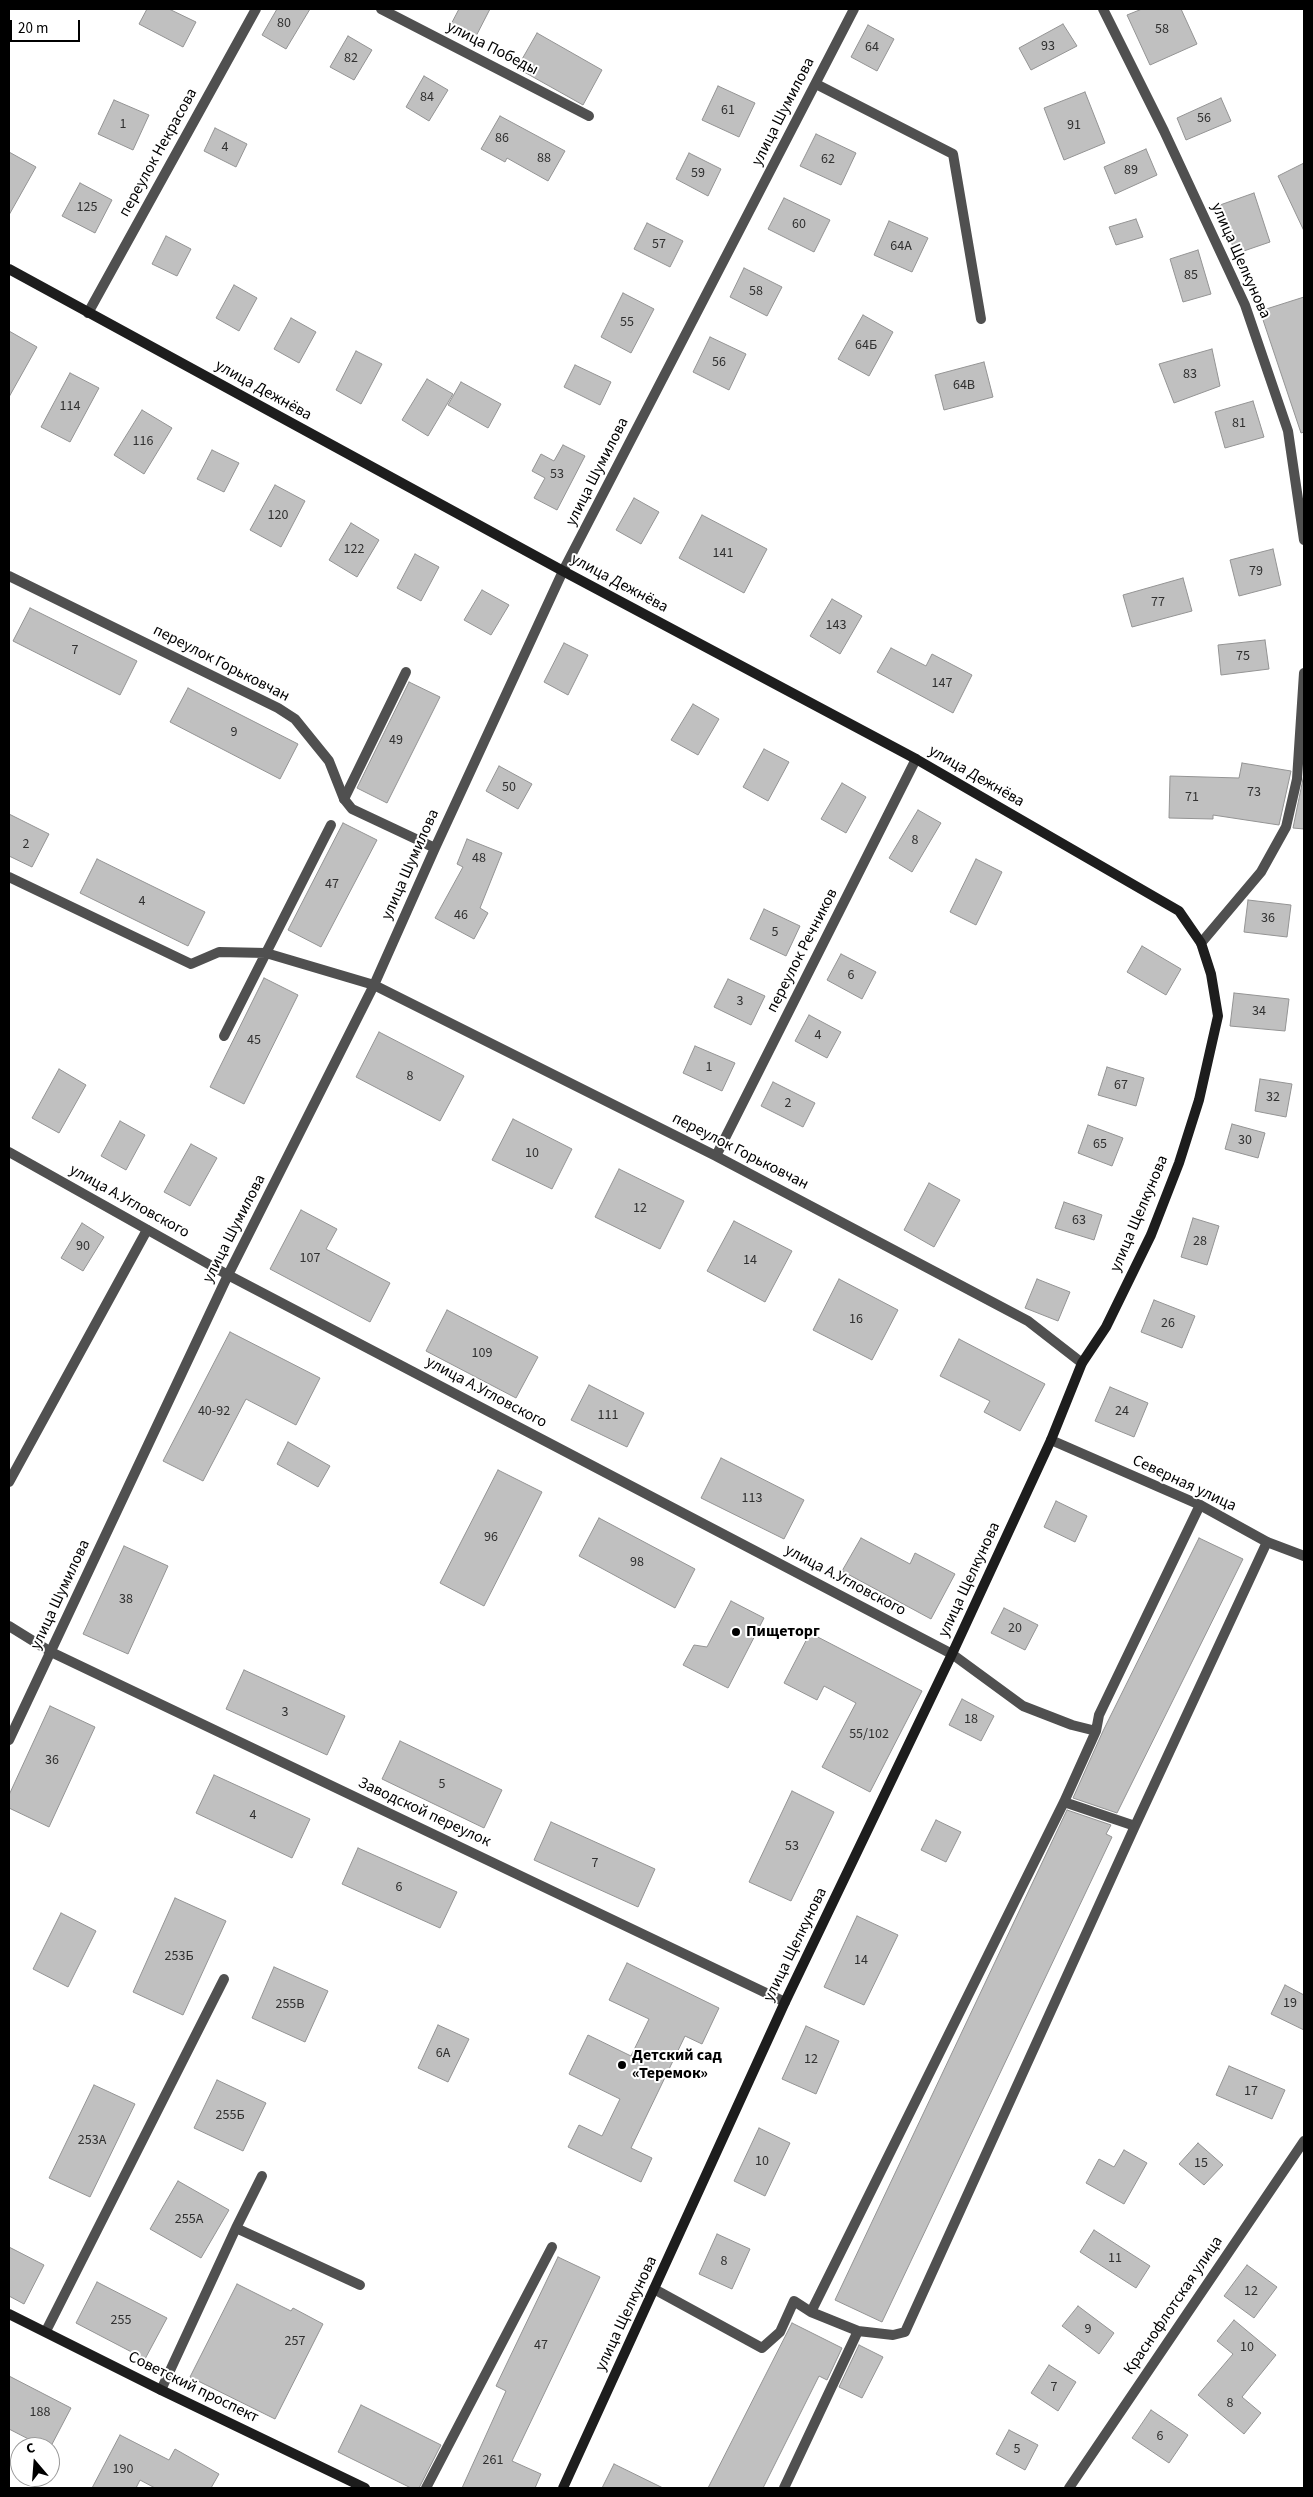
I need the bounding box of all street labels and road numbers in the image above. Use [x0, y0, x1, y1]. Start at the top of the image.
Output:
street label: улица Победы [443, 18, 541, 80]
street label: улица Шумилова [748, 55, 820, 169]
street label: переулок Некрасова [116, 85, 202, 221]
street label: улица Щелкунова [1206, 200, 1274, 322]
street label: улица Дежнёва [211, 357, 315, 425]
street label: улица Шумилова [562, 415, 634, 529]
street label: улица Дежнёва [567, 550, 671, 618]
street label: переулок Горьковчан [150, 621, 292, 707]
street label: улица Дежнёва [925, 742, 1027, 812]
street label: улица Шумилова [378, 807, 444, 923]
street label: переулок Речников [763, 886, 843, 1016]
street label: переулок Горьковчан [669, 1109, 811, 1195]
street label: улица Щелкунова [1107, 1153, 1173, 1275]
street label: улица А.Угловского [66, 1161, 192, 1243]
street label: улица Шумилова [199, 1172, 271, 1286]
street label: улица А.Угловского [422, 1353, 550, 1433]
street label: Северная улица [1129, 1452, 1239, 1516]
street label: улица Щелкунова [935, 1519, 1005, 1641]
street label: улица Шумилова [27, 1537, 95, 1653]
street label: улица А.Угловского [781, 1541, 909, 1621]
street label: Заводской переулок [355, 1774, 493, 1852]
street label: улица Щелкунова [760, 1885, 832, 2005]
street label: Краснофлотская улица [1120, 2233, 1228, 2379]
street label: улица Щелкунова [592, 2253, 662, 2375]
street label: Советский проспект [125, 2348, 261, 2428]

